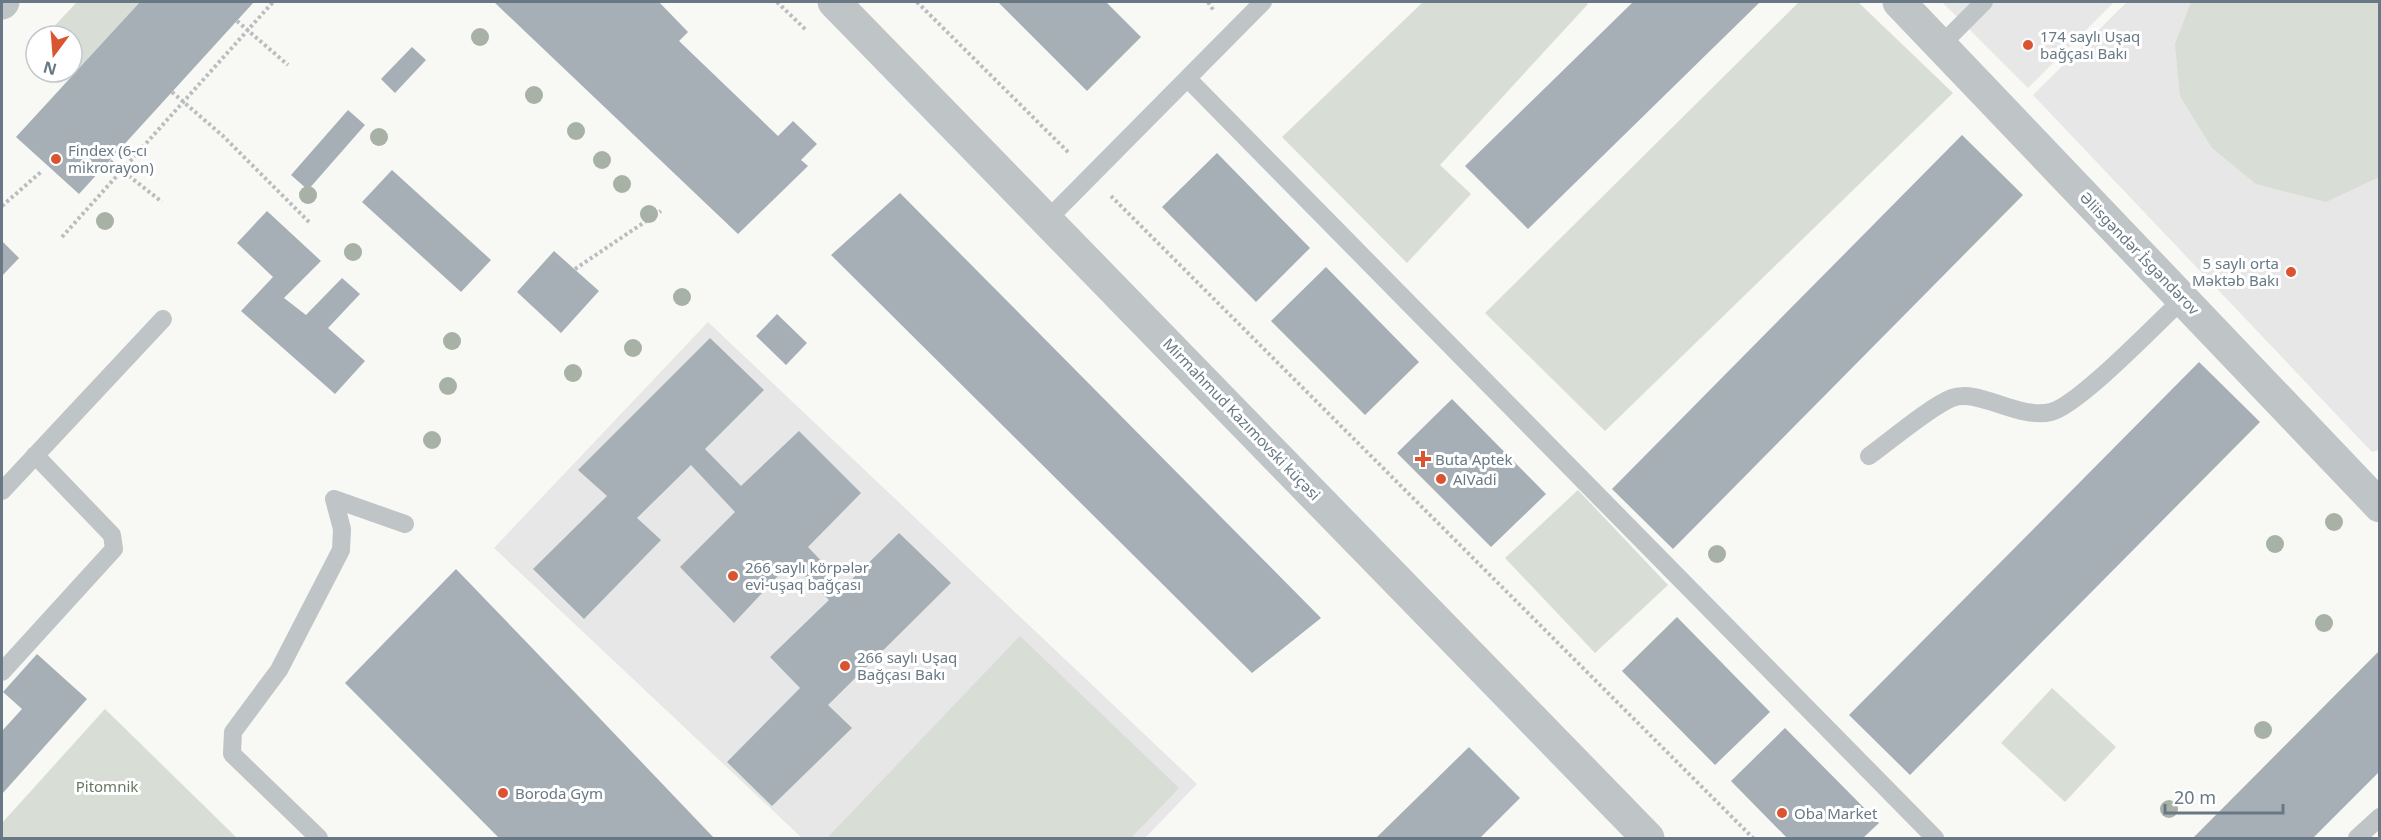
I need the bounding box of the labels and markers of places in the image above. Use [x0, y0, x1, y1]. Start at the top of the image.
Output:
place label: 174 saylı Uşaq bağçası Bakı [2040, 26, 2140, 63]
marker: 174 saylı Uşaq bağçası Bakı [2021, 38, 2035, 52]
place label: Findex (6-cı mikrorayon) [68, 140, 154, 177]
marker: Findex (6-cı mikrorayon) [49, 152, 63, 166]
place label: 5 saylı orta Məktəb Bakı [2192, 253, 2279, 290]
marker: 5 saylı orta Məktəb Bakı [2284, 265, 2298, 279]
place label: Buta Aptek [1435, 449, 1512, 469]
marker: Buta Aptek [1416, 452, 1430, 466]
place label: AlVadi [1453, 469, 1497, 489]
marker: AlVadi [1434, 472, 1448, 486]
place label: 266 saylı körpələr evi-uşaq bağçası [745, 557, 869, 594]
marker: 266 saylı körpələr evi-uşaq bağçası [726, 569, 740, 583]
place label: 266 saylı Uşaq Bağçası Bakı [857, 647, 957, 684]
marker: 266 saylı Uşaq Bağçası Bakı [838, 659, 852, 673]
place label: Boroda Gym [515, 783, 603, 803]
marker: Boroda Gym [496, 786, 510, 800]
place label: Oba Market [1794, 803, 1878, 823]
marker: Oba Market [1775, 806, 1789, 820]

